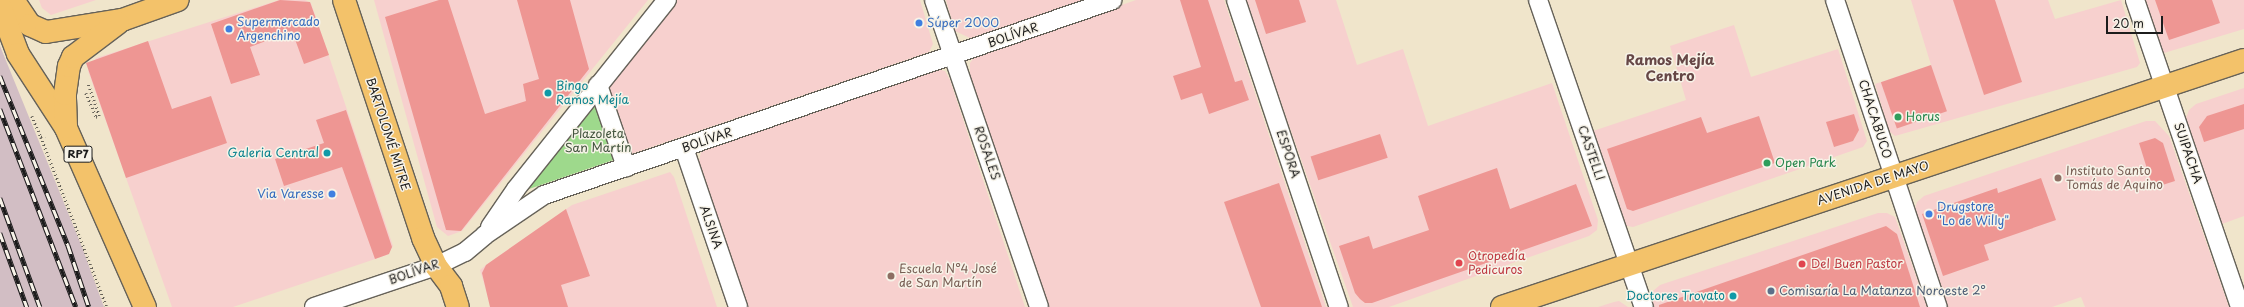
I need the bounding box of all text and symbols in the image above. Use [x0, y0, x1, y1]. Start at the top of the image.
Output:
scale bar [2108, 8, 2165, 34]
text: 20 m [2113, 14, 2144, 32]
place label: Supermercado Argenchino [237, 15, 320, 43]
place label: Súper 2000 [927, 16, 999, 30]
marker: Súper 2000 [914, 18, 924, 28]
street label: BOLÍVAR [986, 20, 1040, 50]
marker: Supermercado Argenchino [224, 24, 234, 34]
district label: Ramos Mejía Centro [1625, 52, 1715, 84]
street label: BARTOLOMÉ MITRE [363, 75, 413, 193]
street label: CHACABUCO [1855, 78, 1895, 160]
place label: Bingo Ramos Mejía [556, 79, 630, 107]
marker: Bingo Ramos Mejía [543, 88, 553, 98]
place label: Horus [1906, 110, 1940, 124]
marker: Horus [1893, 112, 1903, 122]
street label: SUIPACHA [2171, 121, 2205, 185]
street label: ROSALES [971, 124, 1003, 182]
street label: CASTELLI [1575, 124, 1607, 182]
street label: BOLÍVAR [680, 125, 734, 155]
park label: Plazoleta San Martín [565, 127, 631, 155]
street label: ESPORA [1273, 128, 1303, 180]
road number: RP7 [63, 145, 93, 163]
place label: Galeria Central [228, 146, 319, 160]
marker: Galeria Central [322, 148, 332, 158]
place label: Open Park [1775, 156, 1836, 170]
marker: Open Park [1762, 158, 1772, 168]
street label: AVENIDA DE MAYO [1815, 158, 1931, 208]
place label: Instituto Santo Tomás de Aquino [2066, 164, 2164, 192]
marker: Instituto Santo Tomás de Aquino [2053, 173, 2063, 183]
place label: Via Varesse [257, 187, 324, 201]
marker: Via Varesse [327, 189, 337, 199]
place label: Drugstore "Lo de Willy" [1937, 200, 2011, 228]
street label: ALSINA [697, 203, 725, 251]
marker: Drugstore "Lo de Willy" [1924, 209, 1934, 219]
place label: Otropedía Pedicuros [1468, 249, 1525, 277]
street label: BOLÍVAR [387, 257, 441, 287]
marker: Otropedía Pedicuros [1453, 257, 1465, 269]
place label: Del Buen Pastor [1811, 257, 1904, 271]
marker: Del Buen Pastor [1796, 258, 1808, 270]
place label: Escuela N°4 José de San Martín [899, 262, 998, 290]
marker: Escuela N°4 José de San Martín [886, 271, 896, 281]
place label: Comisaría La Matanza Noroeste 2° [1779, 284, 1985, 298]
marker: Comisaría La Matanza Noroeste 2° [1766, 286, 1776, 296]
place label: Doctores Trovato [1625, 289, 1725, 303]
marker: Doctores Trovato [1728, 291, 1738, 301]

